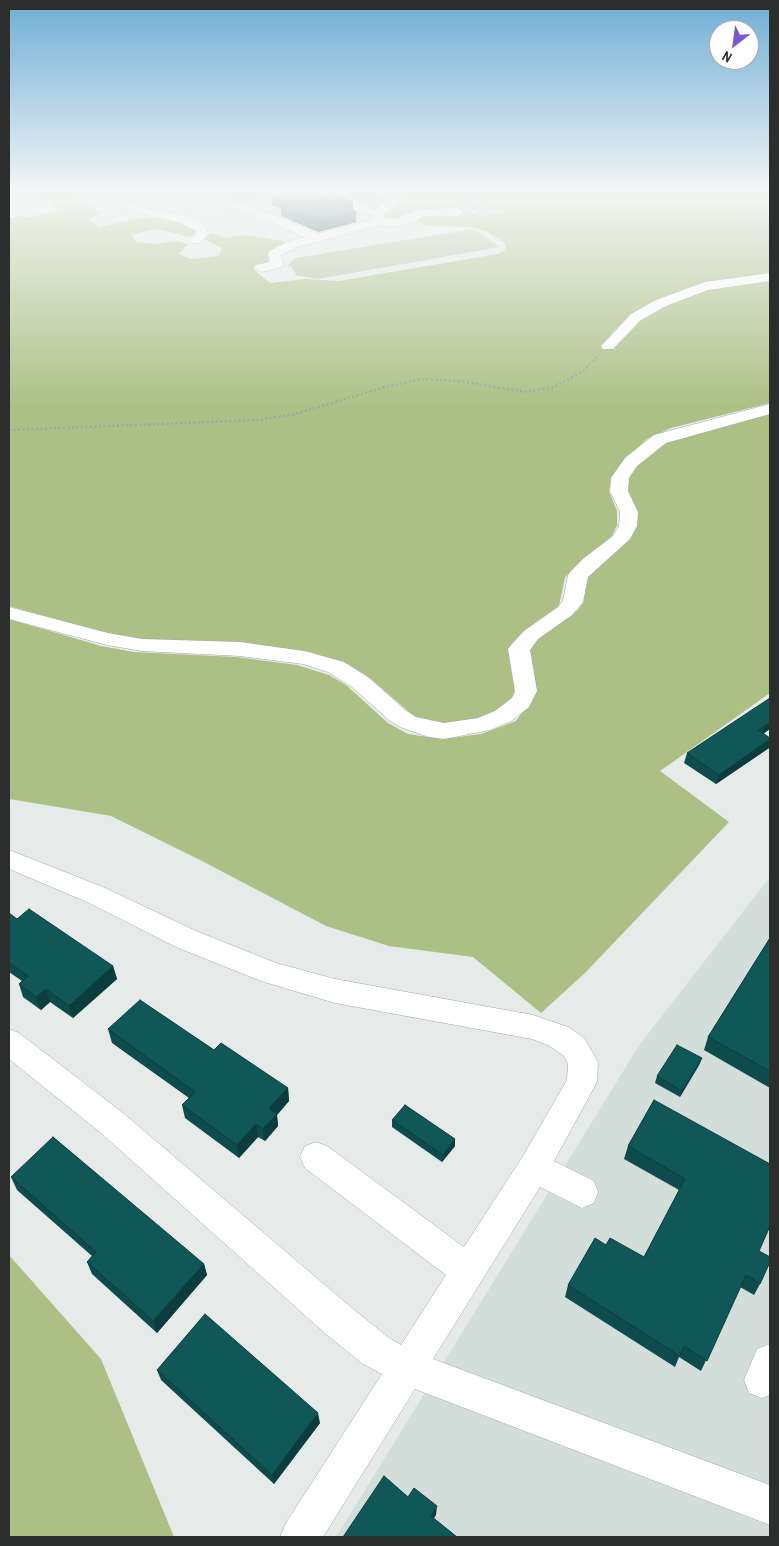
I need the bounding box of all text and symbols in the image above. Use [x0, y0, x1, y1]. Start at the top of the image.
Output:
north arrow [709, 20, 759, 70]
text: N [719, 47, 735, 67]

